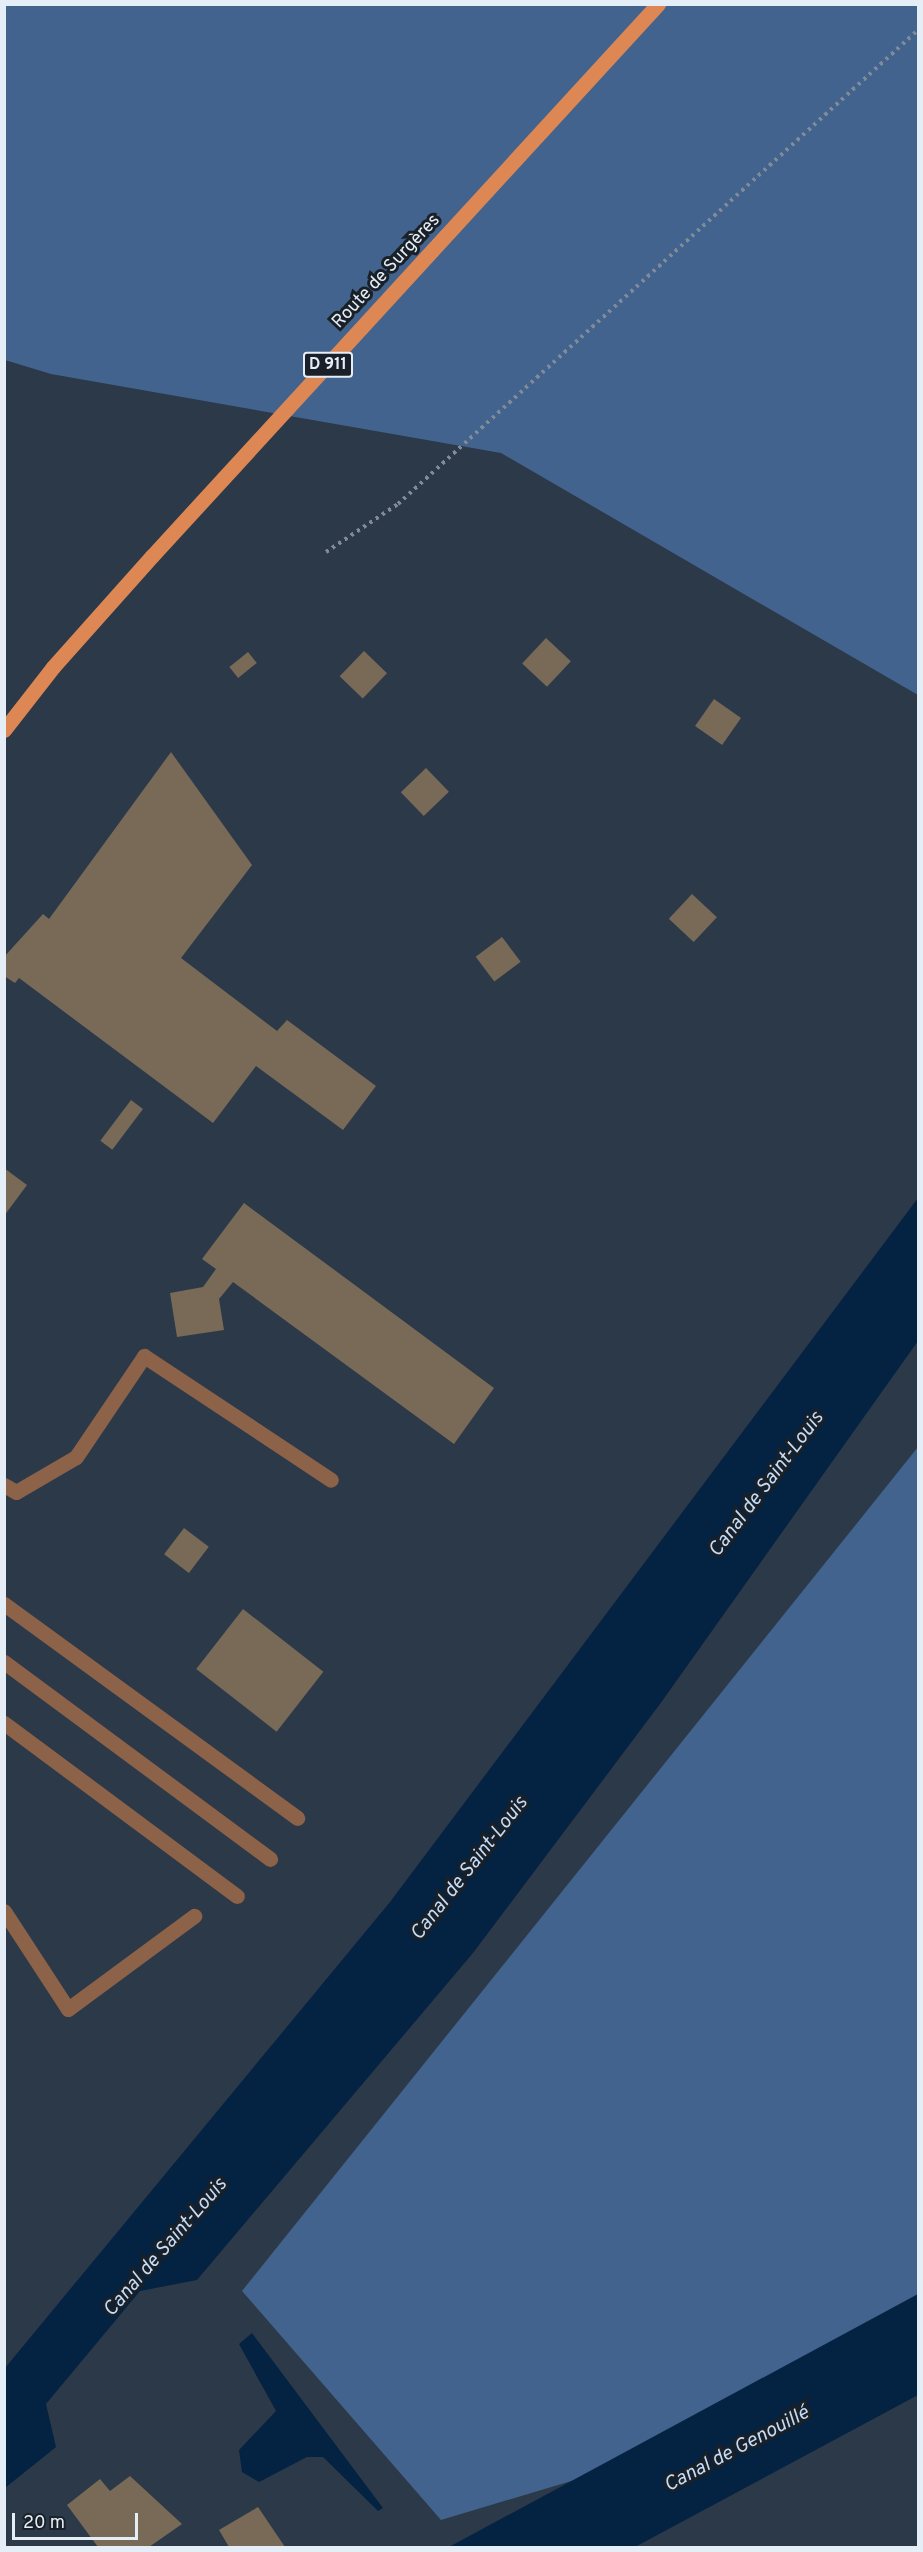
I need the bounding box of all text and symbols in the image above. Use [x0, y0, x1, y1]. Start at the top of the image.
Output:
street label: Route de Surgères [329, 210, 445, 334]
road number: D 911 [302, 352, 354, 378]
water label: Canal de Saint-Louis [704, 1407, 830, 1563]
water label: Canal de Saint-Louis [406, 1792, 534, 1946]
water label: Canal de Saint-Louis [99, 2174, 233, 2322]
water label: Canal de Genouillé [660, 2402, 814, 2498]
scale bar [15, 2501, 141, 2539]
text: 20 m [23, 2512, 65, 2535]

